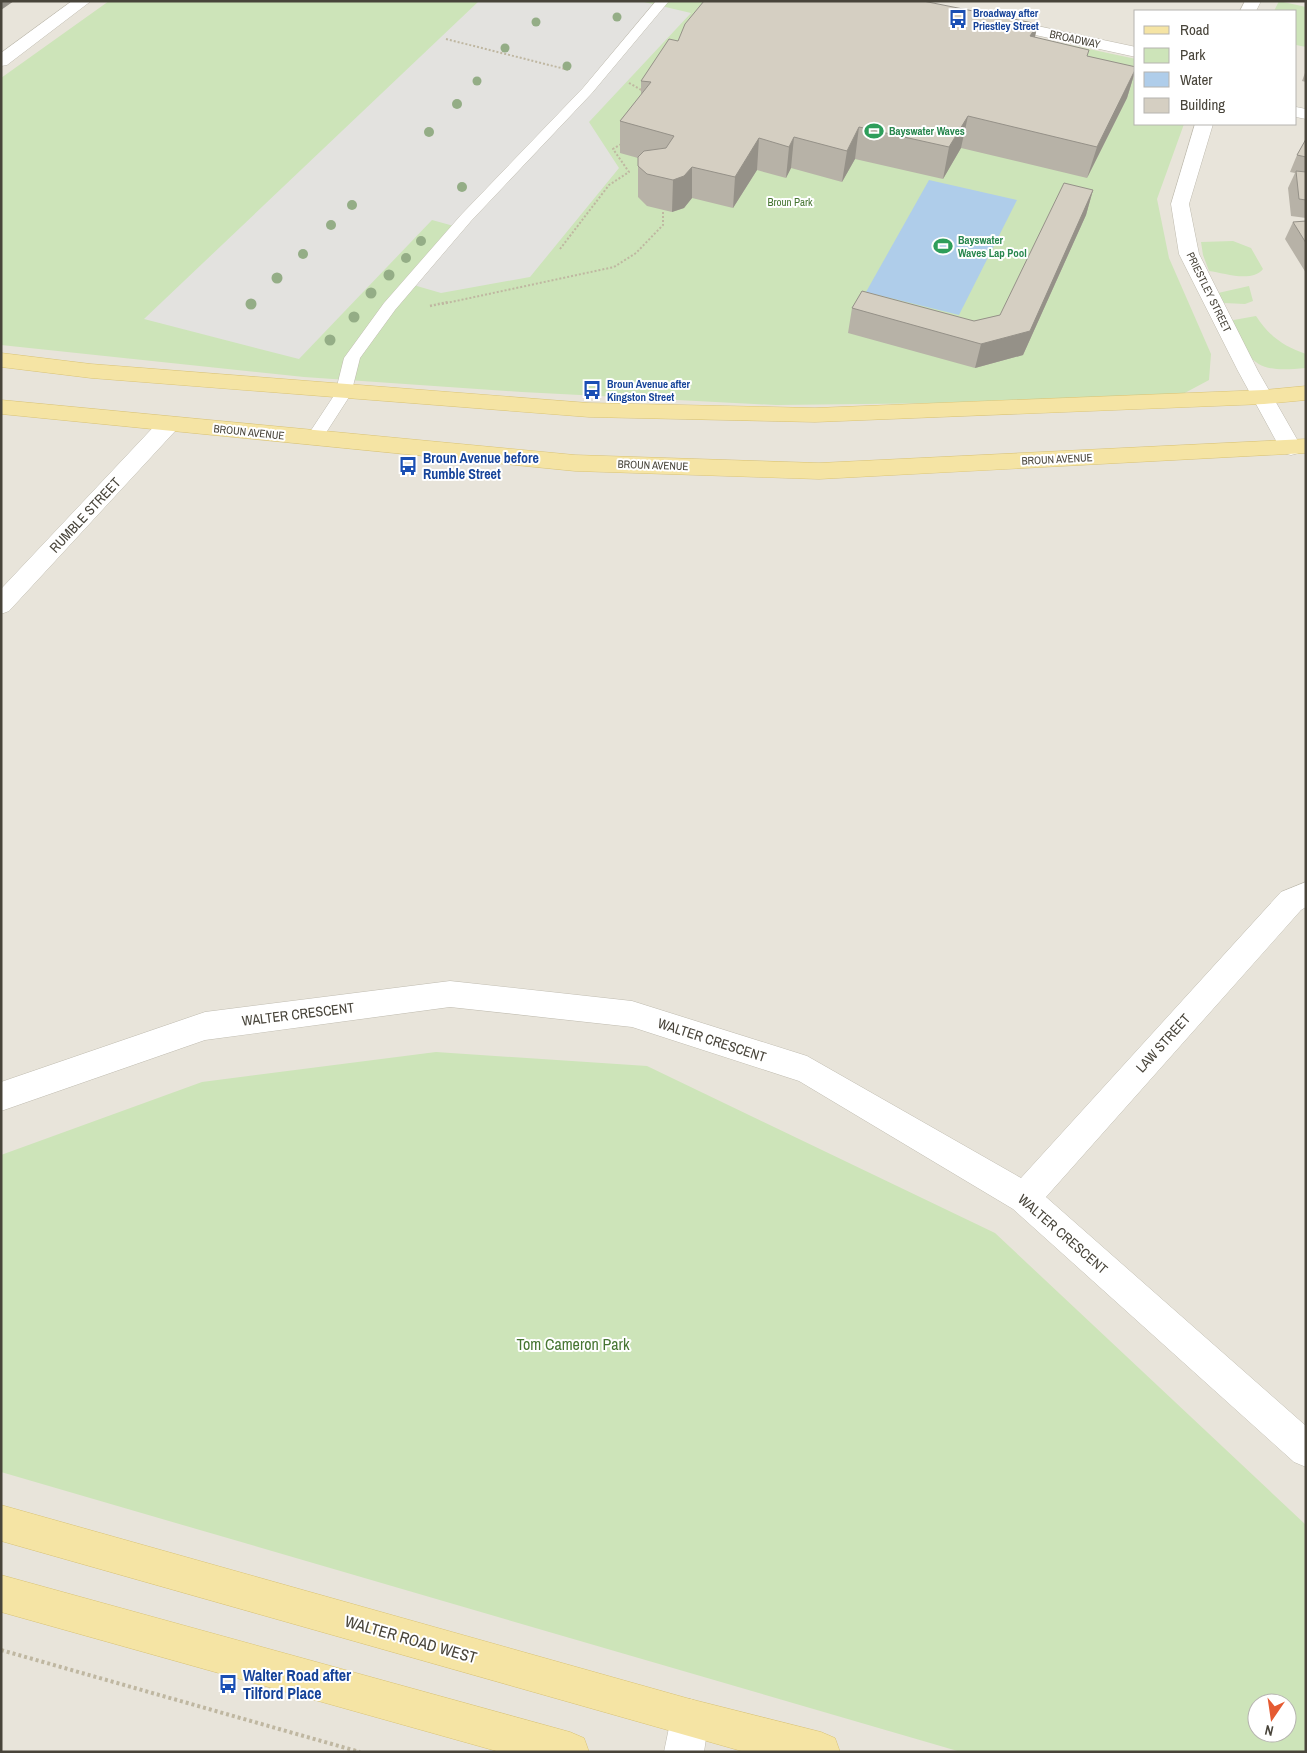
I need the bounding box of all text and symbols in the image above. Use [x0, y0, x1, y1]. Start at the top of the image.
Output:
place label: Broadway after Priestley Street [973, 6, 1039, 33]
bus stop icon: Broadway after Priestley Street [947, 8, 969, 30]
legend [1134, 10, 1297, 125]
text: Road [1180, 19, 1209, 40]
street label: BROADWAY [1048, 27, 1102, 51]
text: Park [1180, 44, 1206, 65]
text: Water [1180, 69, 1212, 90]
text: Building [1180, 94, 1225, 115]
sports icon: Bayswater Waves [863, 120, 885, 142]
place label: Bayswater Waves [889, 124, 965, 138]
park label: Broun Park [767, 195, 813, 209]
place label: Bayswater Waves Lap Pool [958, 233, 1027, 260]
sports icon: Bayswater Waves Lap Pool [932, 235, 954, 257]
street label: PRIESTLEY STREET [1184, 250, 1235, 335]
place label: Broun Avenue after Kingston Street [607, 377, 691, 404]
bus stop icon: Broun Avenue after Kingston Street [581, 379, 603, 401]
street label: BROUN AVENUE [213, 421, 285, 443]
place label: Broun Avenue before Rumble Street [423, 449, 539, 483]
street label: BROUN AVENUE [1021, 450, 1093, 468]
bus stop icon: Broun Avenue before Rumble Street [397, 455, 419, 477]
street label: BROUN AVENUE [617, 457, 689, 473]
street label: RUMBLE STREET [46, 474, 124, 556]
street label: WALTER CRESCENT [241, 998, 355, 1030]
street label: LAW STREET [1132, 1010, 1194, 1076]
street label: WALTER CRESCENT [656, 1014, 768, 1066]
street label: WALTER CRESCENT [1014, 1190, 1112, 1278]
park label: Tom Cameron Park [516, 1333, 630, 1355]
street label: WALTER ROAD WEST [342, 1610, 480, 1668]
place label: Walter Road after Tilford Place [243, 1664, 352, 1704]
bus stop icon: Walter Road after Tilford Place [217, 1673, 239, 1695]
north arrow [1247, 1693, 1297, 1743]
text: N [1263, 1721, 1275, 1740]

